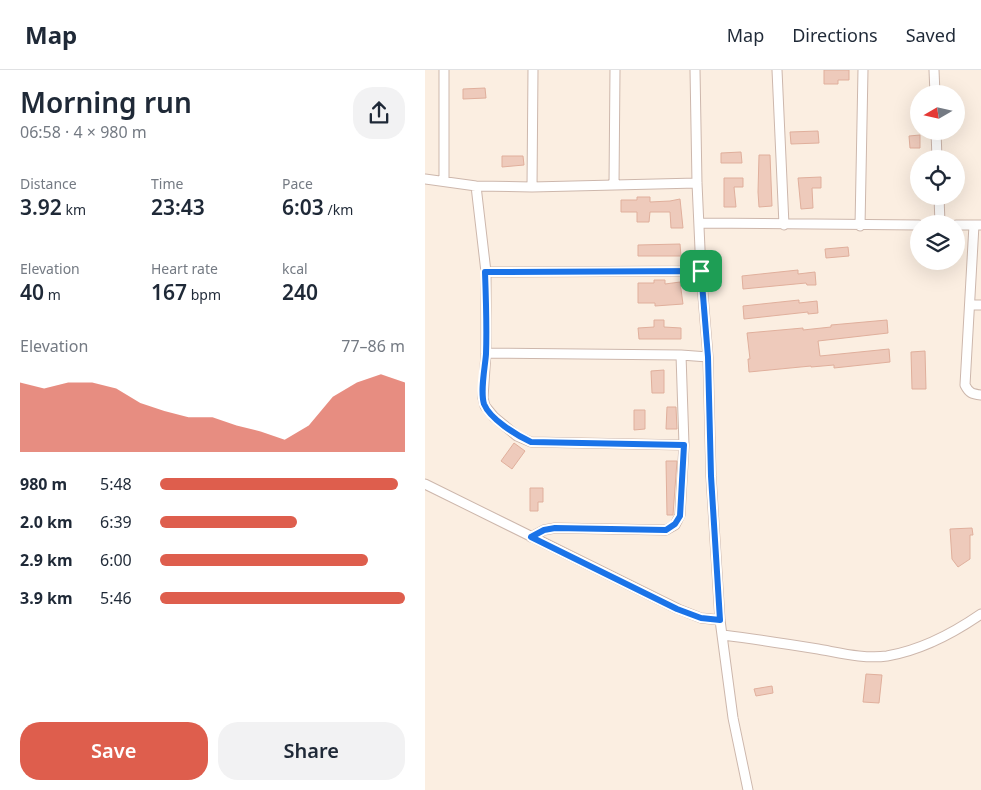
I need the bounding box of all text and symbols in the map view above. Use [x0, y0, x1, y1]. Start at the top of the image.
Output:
text: Map [25, 18, 77, 51]
text: Map [727, 23, 764, 47]
text: Directions [792, 23, 878, 47]
text: Saved [906, 23, 956, 47]
text: Morning run [20, 83, 192, 121]
north arrow [910, 85, 965, 140]
map controls [910, 85, 965, 270]
button: share [353, 87, 405, 139]
text: 06:58 · 4 × 980 m [20, 121, 147, 143]
button: locate [910, 150, 965, 205]
text: Distance [20, 174, 77, 193]
text: Time [151, 174, 183, 193]
text: Pace [282, 174, 313, 193]
text: 3.92 [20, 193, 62, 221]
text: 23:43 [151, 193, 205, 221]
text: 6:03 [282, 193, 324, 221]
text: km [62, 200, 86, 219]
text: /km [324, 200, 353, 219]
button: layers [910, 215, 965, 270]
pin [680, 250, 722, 292]
icon: arrive [687, 257, 715, 285]
text: Elevation [20, 259, 80, 278]
text: Heart rate [151, 259, 218, 278]
text: kcal [282, 259, 308, 278]
text: 40 [20, 278, 44, 306]
text: 167 [151, 278, 187, 306]
text: 240 [282, 278, 318, 306]
text: m [44, 285, 61, 304]
text: bpm [187, 285, 221, 304]
text: Elevation [20, 335, 88, 357]
text: 77–86 m [341, 335, 405, 357]
text: 980 m [20, 473, 67, 495]
text: 5:48 [100, 473, 132, 495]
text: 2.0 km [20, 511, 72, 533]
text: 6:39 [100, 511, 132, 533]
text: 2.9 km [20, 549, 72, 571]
text: 6:00 [100, 549, 132, 571]
text: 3.9 km [20, 587, 72, 609]
text: 5:46 [100, 587, 132, 609]
button: Save [20, 722, 208, 780]
button: Share [218, 722, 405, 780]

